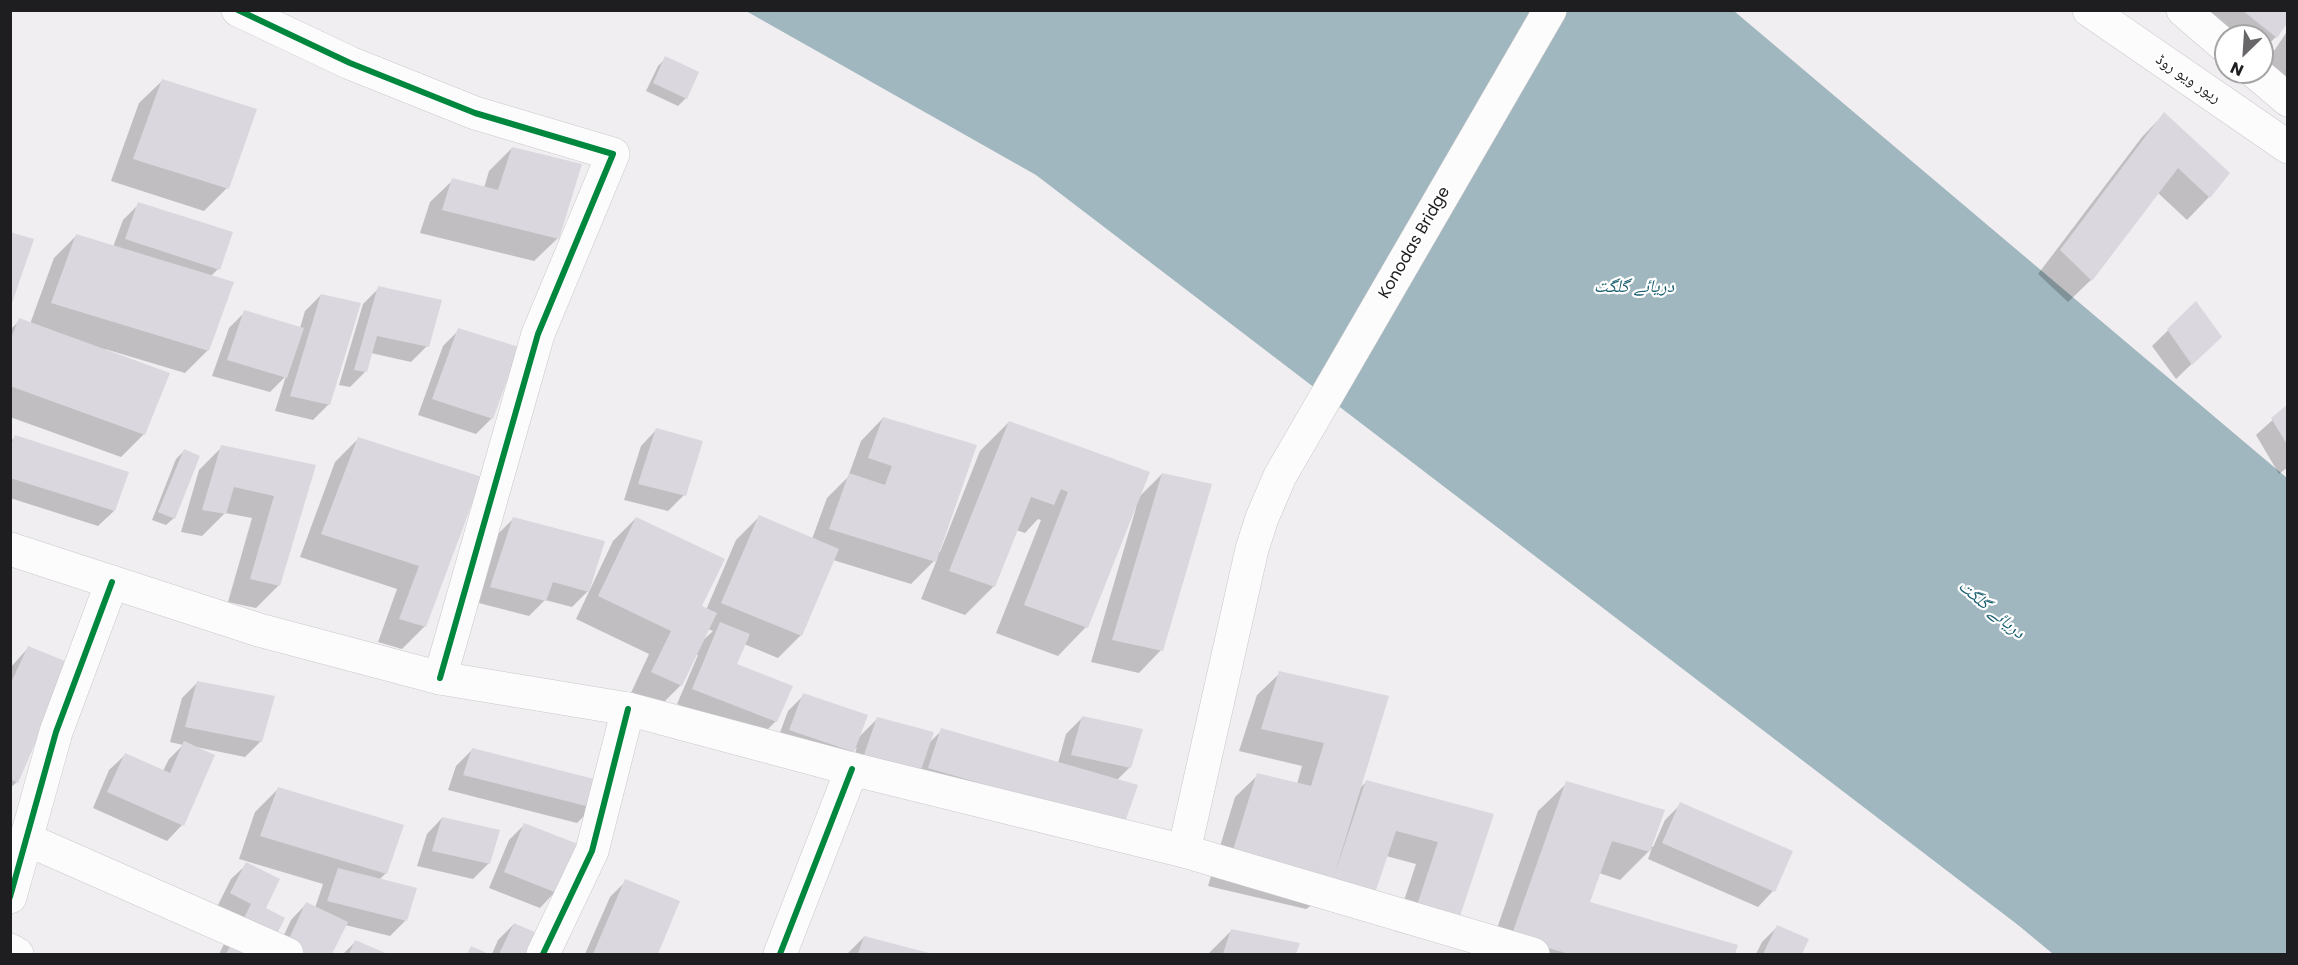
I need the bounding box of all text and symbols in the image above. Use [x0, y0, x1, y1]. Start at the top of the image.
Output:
north arrow [2214, 24, 2274, 84]
street label: ریور ویو روڈ [2152, 50, 2224, 108]
text: N [2227, 56, 2247, 82]
street label: Konodas Bridge [1375, 184, 1455, 302]
water label: دریائے گلگت [1594, 276, 1674, 298]
water label: دریائے گلگت [1953, 576, 2029, 644]

